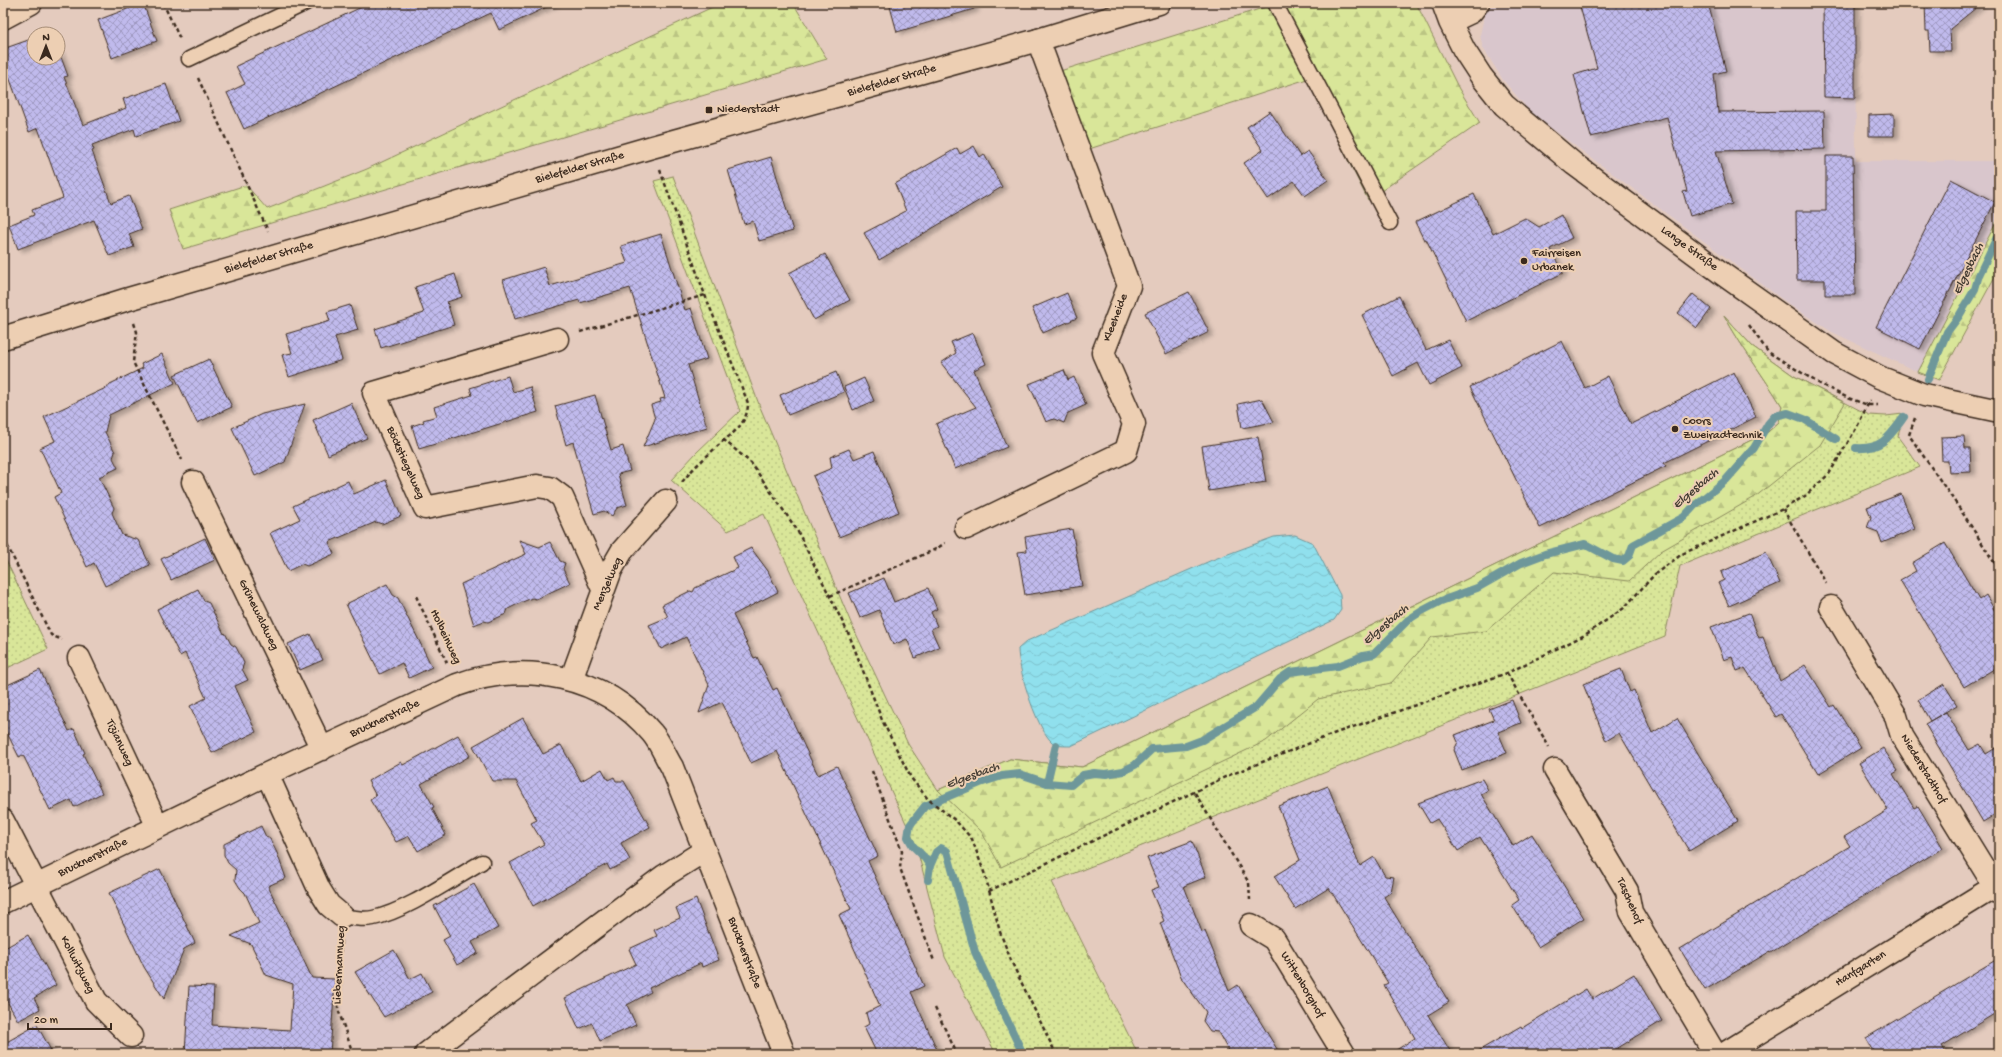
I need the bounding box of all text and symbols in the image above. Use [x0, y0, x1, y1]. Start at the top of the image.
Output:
north arrow [26, 26, 66, 66]
text: N [42, 32, 50, 44]
street label: Bielefelder Straße [845, 61, 939, 101]
place label: Niederstadt [717, 103, 780, 117]
marker: Niederstadt [704, 105, 714, 115]
street label: Bielefelder Straße [533, 148, 627, 188]
street label: Lange Straße [1658, 224, 1721, 275]
street label: Bielefelder Straße [222, 238, 316, 278]
water label: Elgesbach [1950, 240, 1988, 297]
place label: Fairreisen Urbanek [1531, 247, 1581, 275]
marker: Fairreisen Urbanek [1519, 256, 1529, 266]
street label: Kleeheide [1100, 291, 1132, 344]
place label: Coors Zweiradtechnik [1683, 415, 1764, 443]
street label: Böckstiegelweg [382, 424, 427, 502]
marker: Coors Zweiradtechnik [1670, 424, 1680, 434]
water label: Elgesbach [1670, 465, 1723, 513]
street label: Menzelweg [590, 555, 626, 613]
street label: Grünewaldweg [235, 577, 281, 653]
water label: Elgesbach [1360, 601, 1413, 649]
street label: Holbeinweg [426, 607, 464, 667]
street label: Brucknerstraße [347, 696, 423, 742]
street label: Tizianweg [102, 717, 136, 769]
street label: Niederstadthof [1897, 732, 1950, 807]
water label: Elgesbach [944, 759, 1003, 793]
street label: Brucknerstraße [55, 835, 131, 881]
street label: Taschehof [1612, 875, 1646, 927]
street label: Brucknerstraße [724, 914, 764, 991]
street label: Liebermannweg [331, 925, 349, 1005]
street label: Kollwitzweg [57, 934, 98, 996]
street label: Hanfgarten [1833, 948, 1889, 990]
street label: Wittenborghof [1277, 949, 1328, 1022]
scale bar [28, 1005, 111, 1031]
text: 20 m [34, 1014, 59, 1028]

